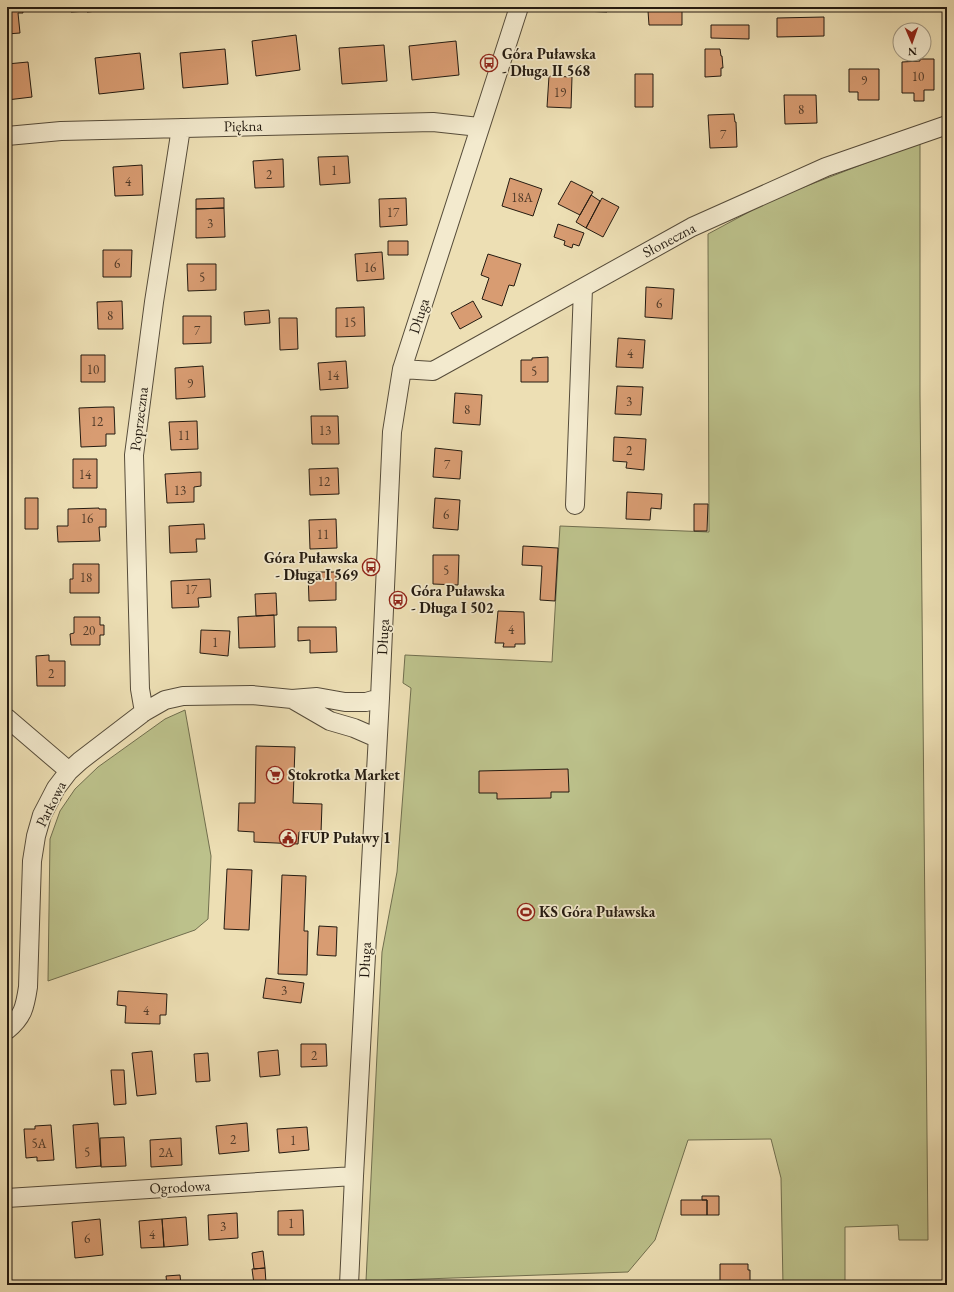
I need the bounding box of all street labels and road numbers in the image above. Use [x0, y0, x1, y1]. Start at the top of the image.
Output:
street label: Piękna [224, 116, 262, 135]
street label: Słoneczna [639, 218, 699, 261]
street label: Długa [404, 296, 433, 336]
street label: Poprzeczna [125, 386, 152, 452]
street label: Długa [372, 619, 393, 655]
street label: Parkowa [31, 778, 70, 830]
street label: Długa [354, 942, 375, 978]
street label: Ogrodowa [149, 1175, 211, 1198]

